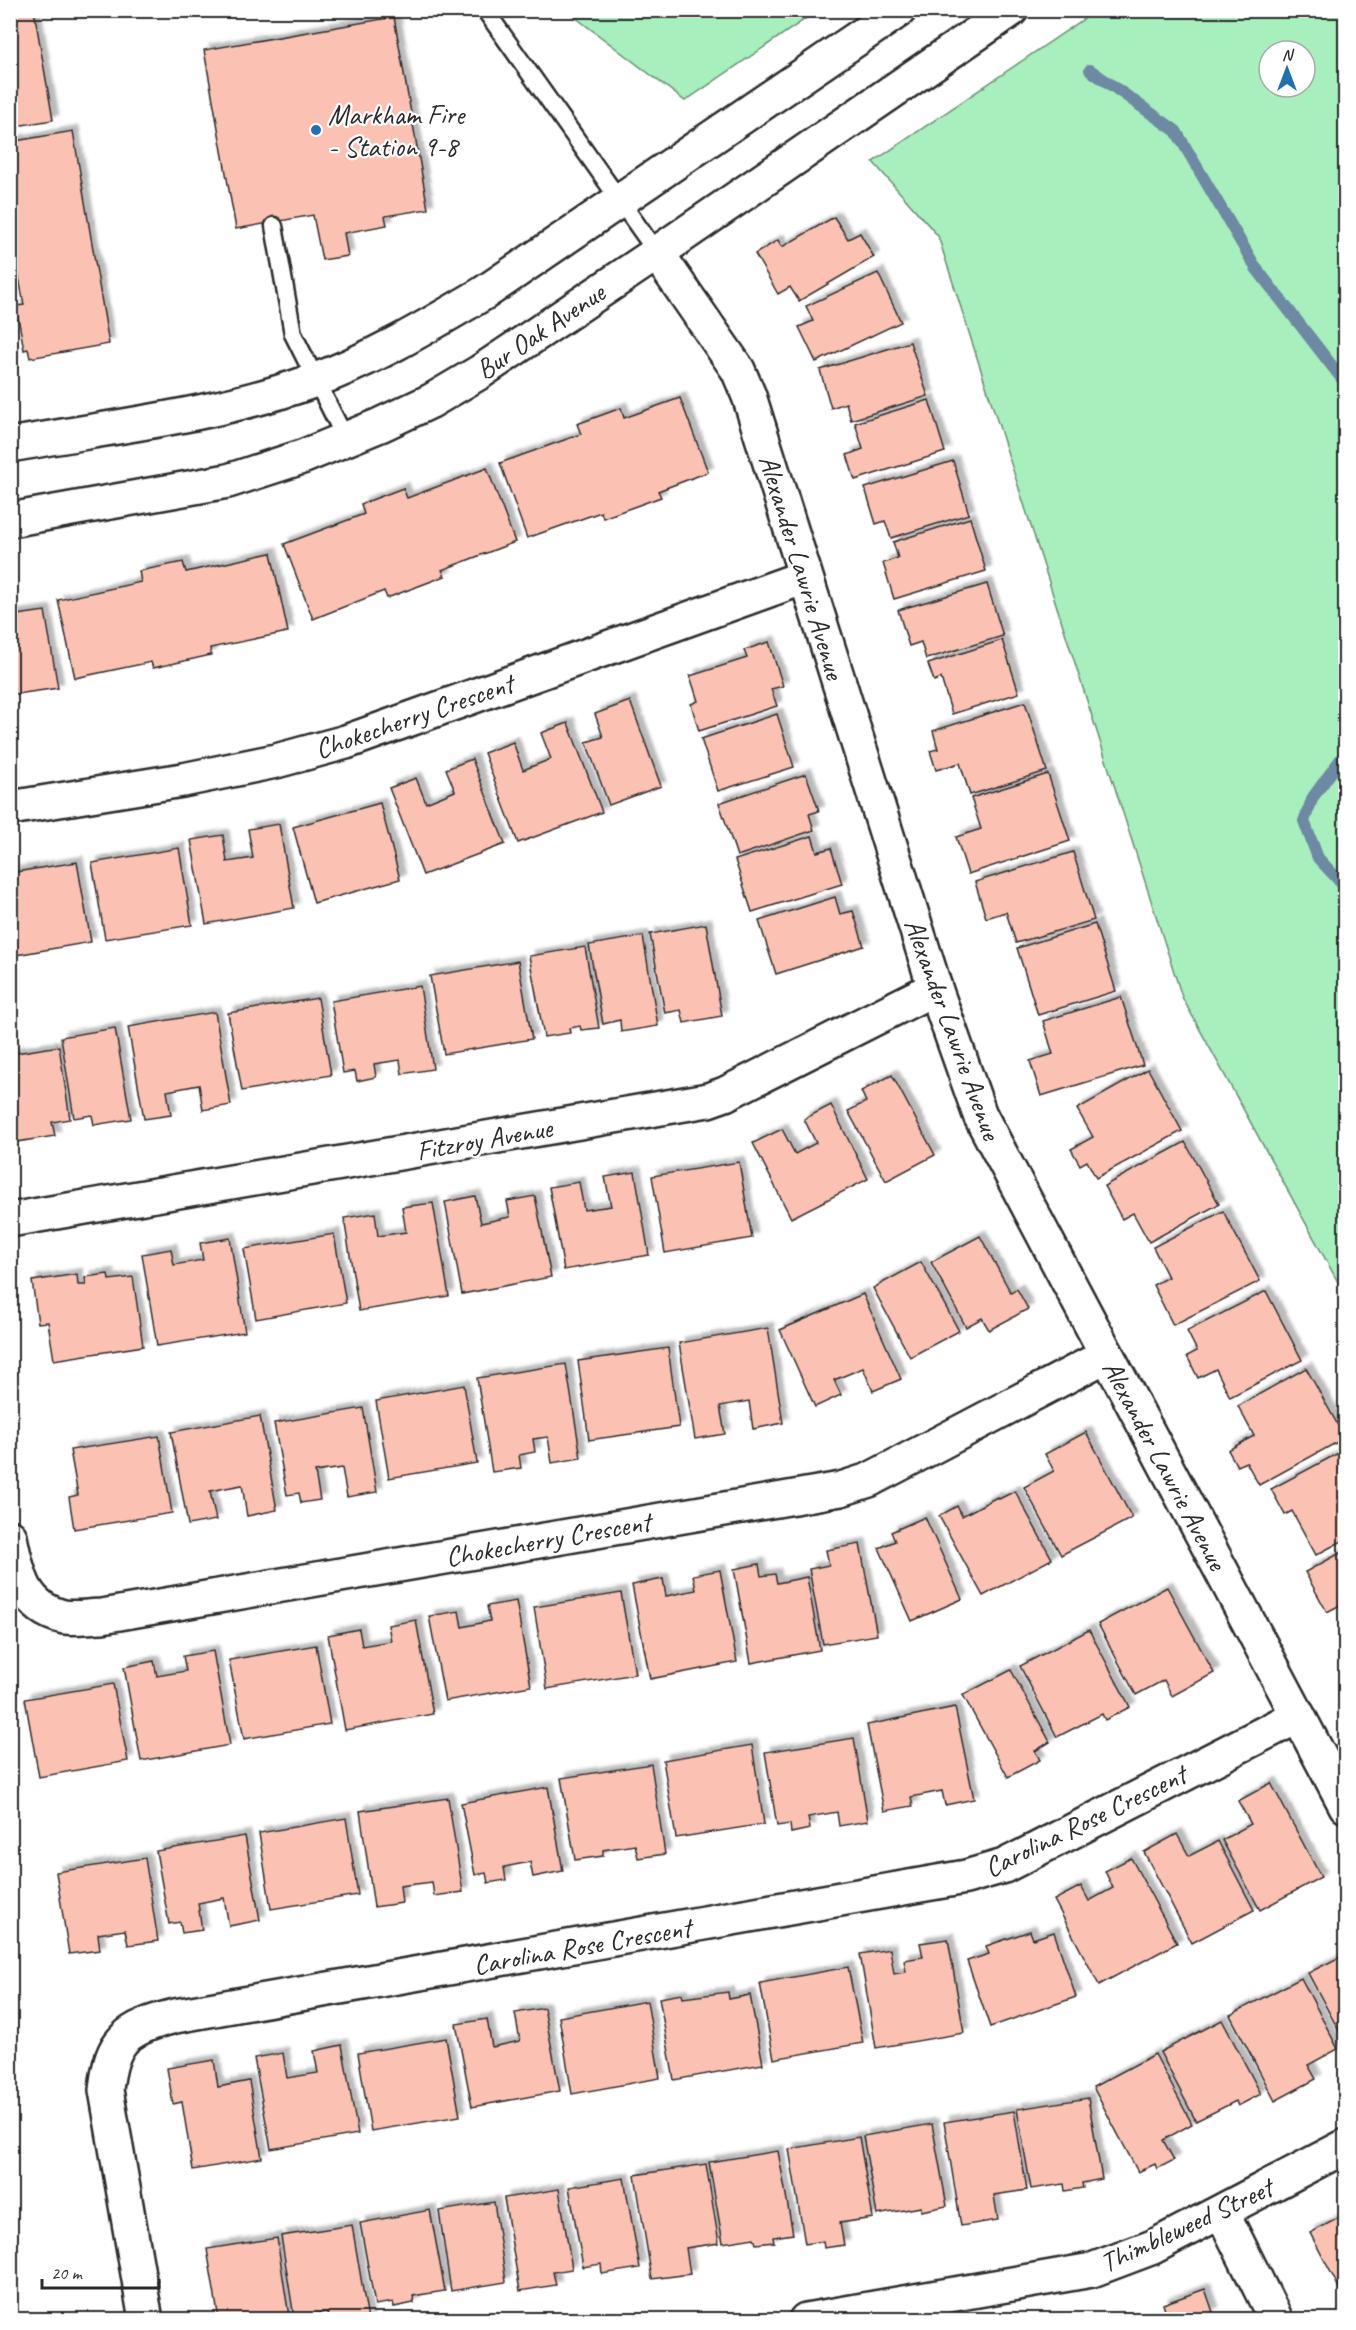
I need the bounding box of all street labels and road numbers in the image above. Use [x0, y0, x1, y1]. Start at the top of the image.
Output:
street label: Bur Oak Avenue [469, 274, 613, 387]
street label: Alexander Lawrie Avenue [751, 451, 853, 685]
street label: Chokecherry Crescent [310, 664, 521, 766]
street label: Alexander Lawrie Avenue [897, 914, 1010, 1146]
street label: Fitzroy Avenue [413, 1110, 556, 1168]
street label: Alexander Lawrie Avenue [1095, 1354, 1236, 1578]
street label: Chokecherry Crescent [443, 1503, 657, 1574]
street label: Carolina Rose Crescent [978, 1755, 1195, 1885]
street label: Carolina Rose Crescent [471, 1909, 697, 1982]
street label: Thimbleweed Street [1094, 2168, 1281, 2280]

